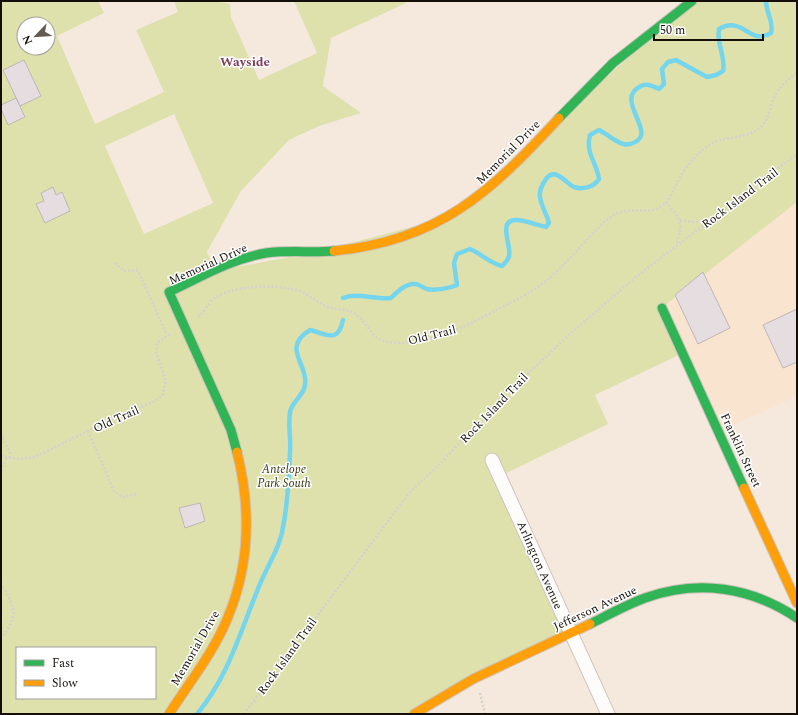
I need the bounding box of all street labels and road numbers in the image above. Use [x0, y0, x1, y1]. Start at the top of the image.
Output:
street label: Memorial Drive [472, 116, 545, 189]
street label: Rock Island Trail [698, 163, 783, 234]
street label: Memorial Drive [166, 239, 251, 290]
street label: Old Trail [406, 320, 458, 351]
street label: Rock Island Trail [456, 369, 533, 448]
street label: Old Trail [90, 401, 142, 438]
street label: Franklin Street [715, 410, 766, 491]
street label: Arlington Avenue [512, 518, 568, 613]
street label: Jefferson Avenue [550, 581, 640, 636]
street label: Memorial Drive [166, 607, 225, 690]
street label: Rock Island Trail [253, 614, 322, 699]

